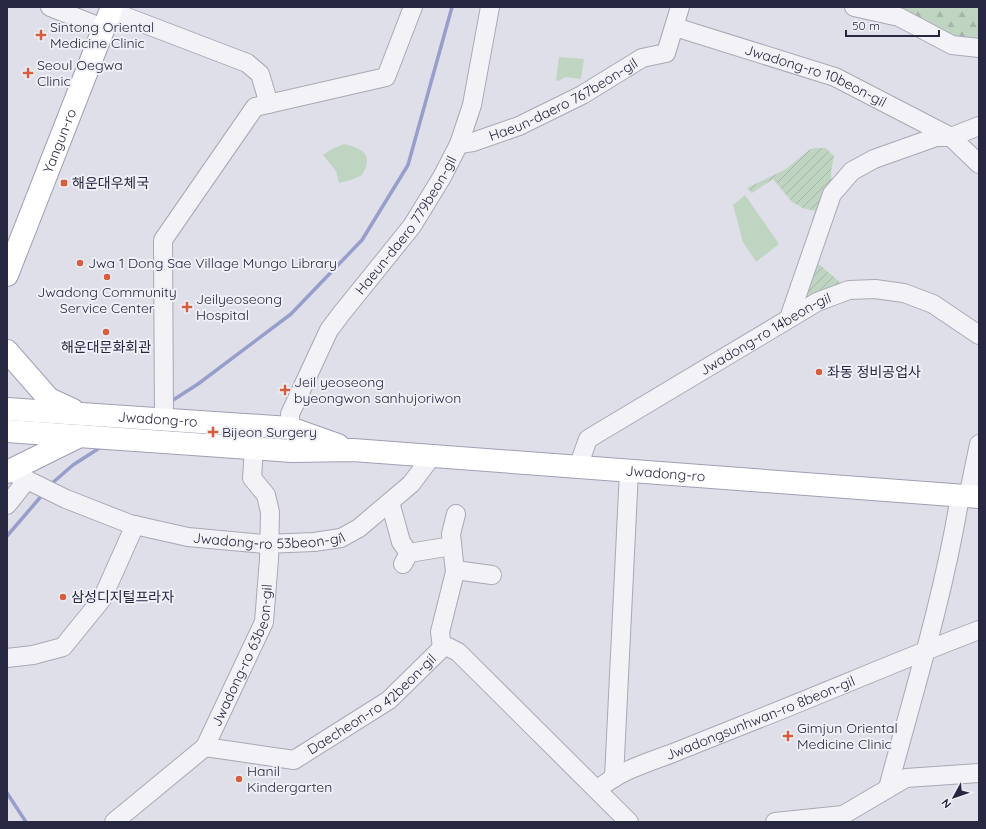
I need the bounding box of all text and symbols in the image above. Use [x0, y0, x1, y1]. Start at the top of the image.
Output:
scale bar [846, 12, 939, 38]
place label: Sintong Oriental Medicine Clinic [50, 18, 154, 52]
text: 50 m [852, 18, 880, 33]
marker: Sintong Oriental Medicine Clinic [35, 29, 47, 41]
street label: Jwadong-ro 10beon-gil [743, 40, 890, 111]
street label: Haeun-daero 767beon-gil [486, 54, 641, 145]
place label: Seoul Oegwa Clinic [37, 56, 123, 90]
marker: Seoul Oegwa Clinic [22, 67, 34, 79]
street label: Yangun-ro [39, 106, 80, 176]
street label: Haeun-daero 779beon-gil [351, 153, 460, 298]
place label: 해운대우체국 [72, 174, 149, 192]
marker: 해운대우체국 [59, 178, 69, 188]
place label: Jwa 1 Dong Sae Village Mungo Library [88, 254, 337, 272]
marker: Jwa 1 Dong Sae Village Mungo Library [75, 258, 85, 268]
marker: Jwadong Community Service Center [102, 272, 112, 282]
place label: Jwadong Community Service Center [37, 283, 177, 317]
street label: Jwadong-ro 14beon-gil [696, 289, 833, 379]
place label: Jeilyeoseong Hospital [196, 290, 282, 324]
marker: Jeilyeoseong Hospital [181, 301, 193, 313]
marker: 해운대문화회관 [101, 327, 111, 337]
place label: 해운대문화회관 [61, 338, 151, 356]
place label: 좌동 정비공업사 [827, 363, 921, 381]
marker: 좌동 정비공업사 [814, 367, 824, 377]
place label: Jeil yeoseong byeongwon sanhujoriwon [294, 373, 461, 407]
marker: Jeil yeoseong byeongwon sanhujoriwon [279, 384, 291, 396]
street label: Jwadong-ro [117, 407, 198, 431]
place label: Bijeon Surgery [222, 423, 317, 441]
marker: Bijeon Surgery [207, 426, 219, 438]
street label: Jwadong-ro [625, 461, 706, 485]
street label: Jwadong-ro 53beon-gil [192, 528, 348, 553]
street label: Jwadong-ro 63beon-gil [207, 584, 276, 729]
place label: 삼성디지털프라자 [71, 588, 174, 606]
marker: 삼성디지털프라자 [58, 592, 68, 602]
street label: Daecheon-ro 42beon-gil [304, 650, 440, 758]
street label: Jwadongsunhwan-ro 8beon-gil [663, 672, 857, 764]
place label: Gimjun Oriental Medicine Clinic [797, 719, 898, 753]
marker: Gimjun Oriental Medicine Clinic [782, 730, 794, 742]
place label: Hanil Kindergarten [247, 762, 332, 796]
marker: Hanil Kindergarten [234, 774, 244, 784]
north arrow [934, 777, 974, 817]
text: N [938, 796, 954, 811]

